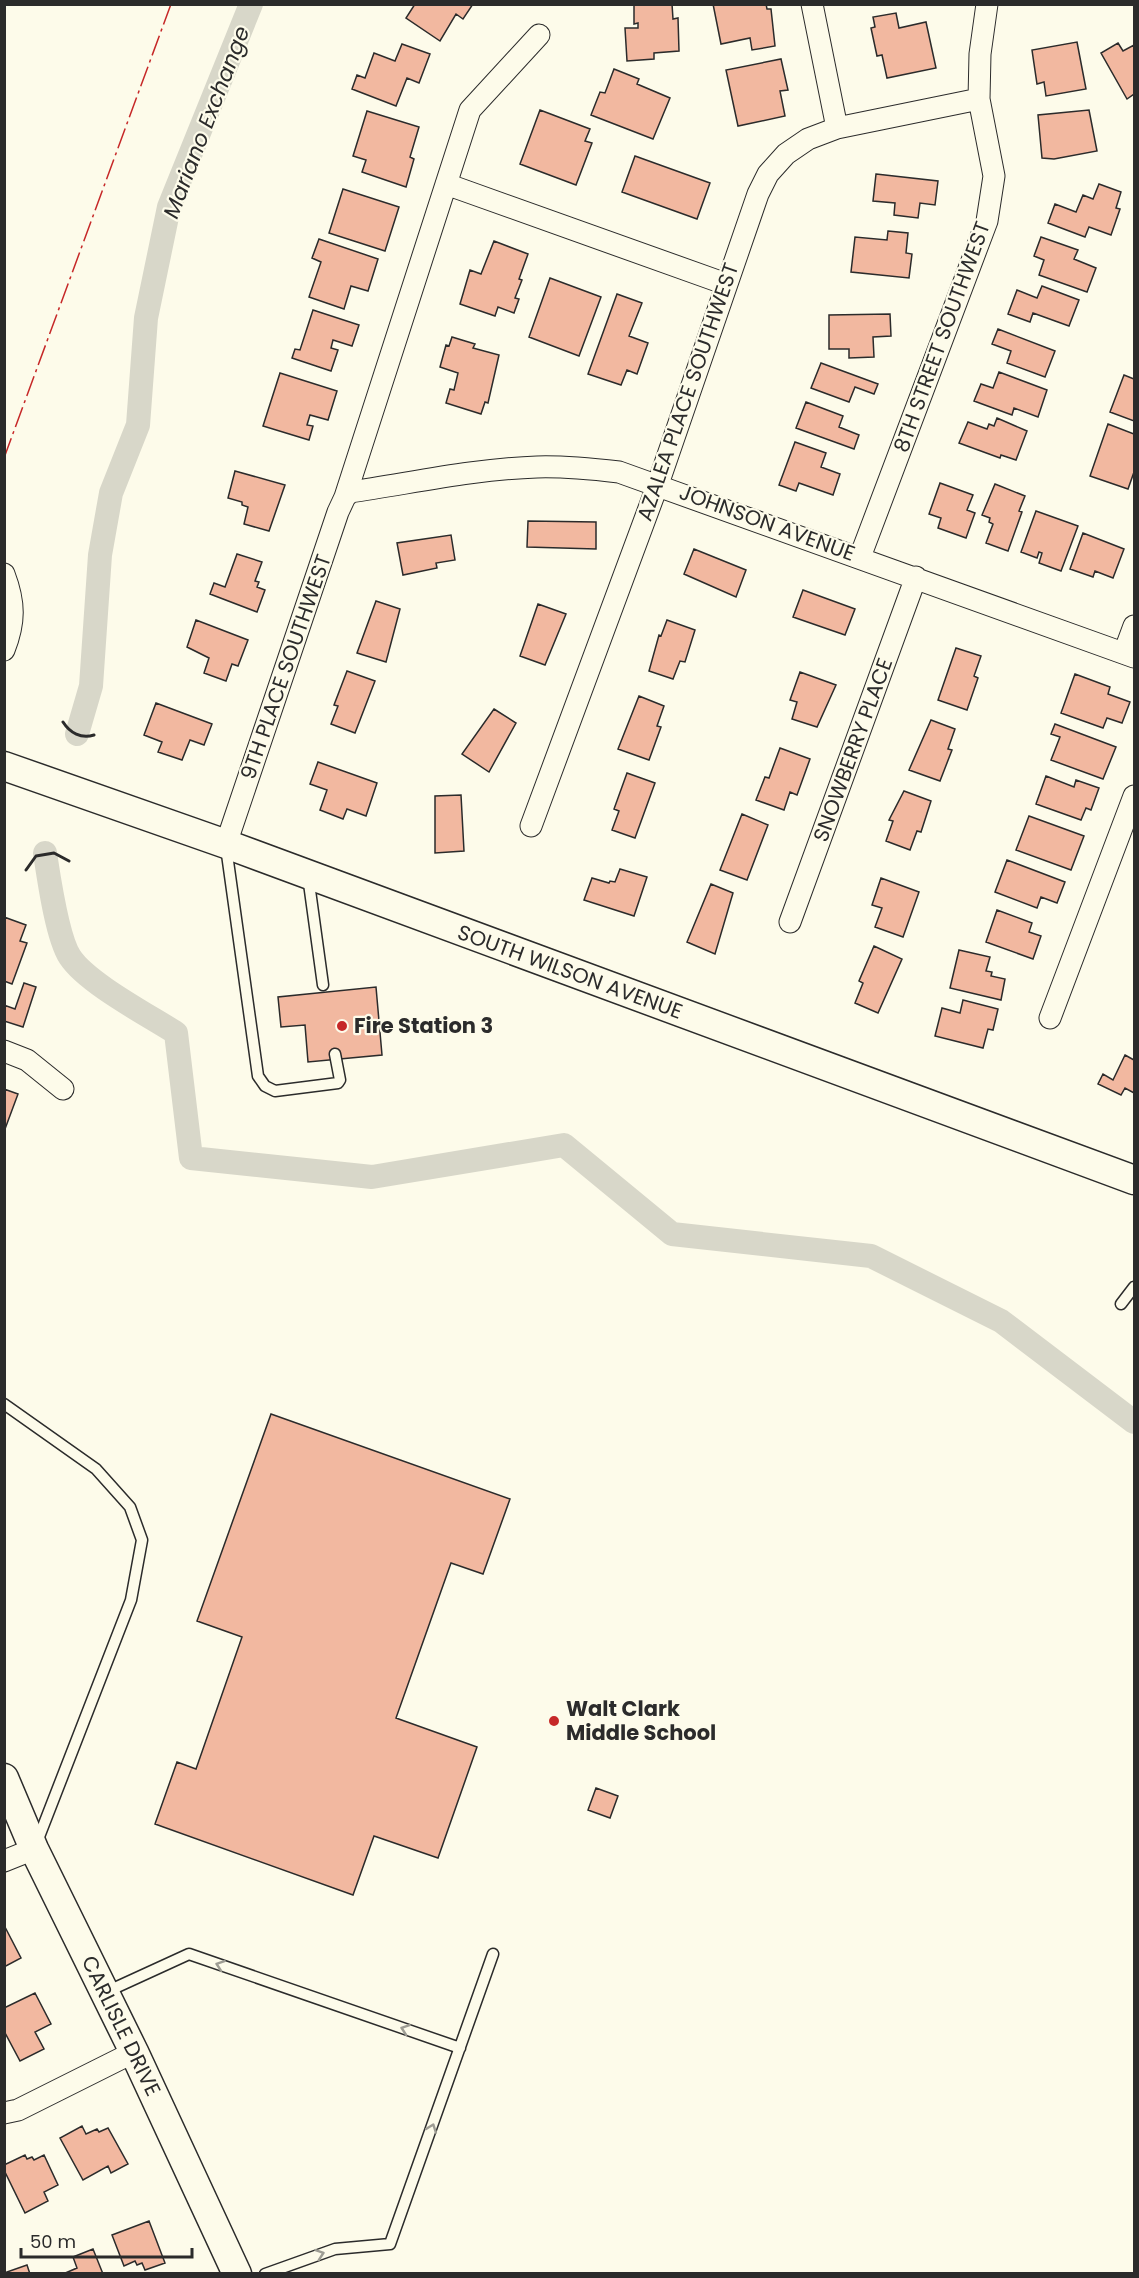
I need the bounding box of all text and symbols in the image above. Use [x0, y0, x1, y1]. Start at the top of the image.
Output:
water label: Mariano Exchange [155, 22, 257, 223]
street label: 8TH STREET SOUTHWEST [886, 217, 997, 456]
street label: AZALEA PLACE SOUTHWEST [630, 259, 745, 525]
street label: JOHNSON AVENUE [675, 477, 859, 568]
street label: 9TH PLACE SOUTHWEST [233, 550, 338, 783]
street label: SNOWBERRY PLACE [806, 654, 899, 846]
street label: SOUTH WILSON AVENUE [454, 917, 687, 1026]
place label: Fire Station 3 [354, 1011, 493, 1040]
marker: Fire Station 3 [335, 1019, 349, 1033]
place label: Walt Clark Middle School [566, 1694, 716, 1747]
marker: Walt Clark Middle School [547, 1714, 561, 1728]
street label: CARLISLE DRIVE [75, 1951, 168, 2101]
one-way arrow [215, 1960, 226, 1973]
one-way arrow [400, 2024, 411, 2036]
one-way arrow [424, 2123, 437, 2133]
scale bar [21, 2221, 192, 2259]
text: 50 m [30, 2229, 76, 2254]
one-way arrow [314, 2249, 325, 2262]

